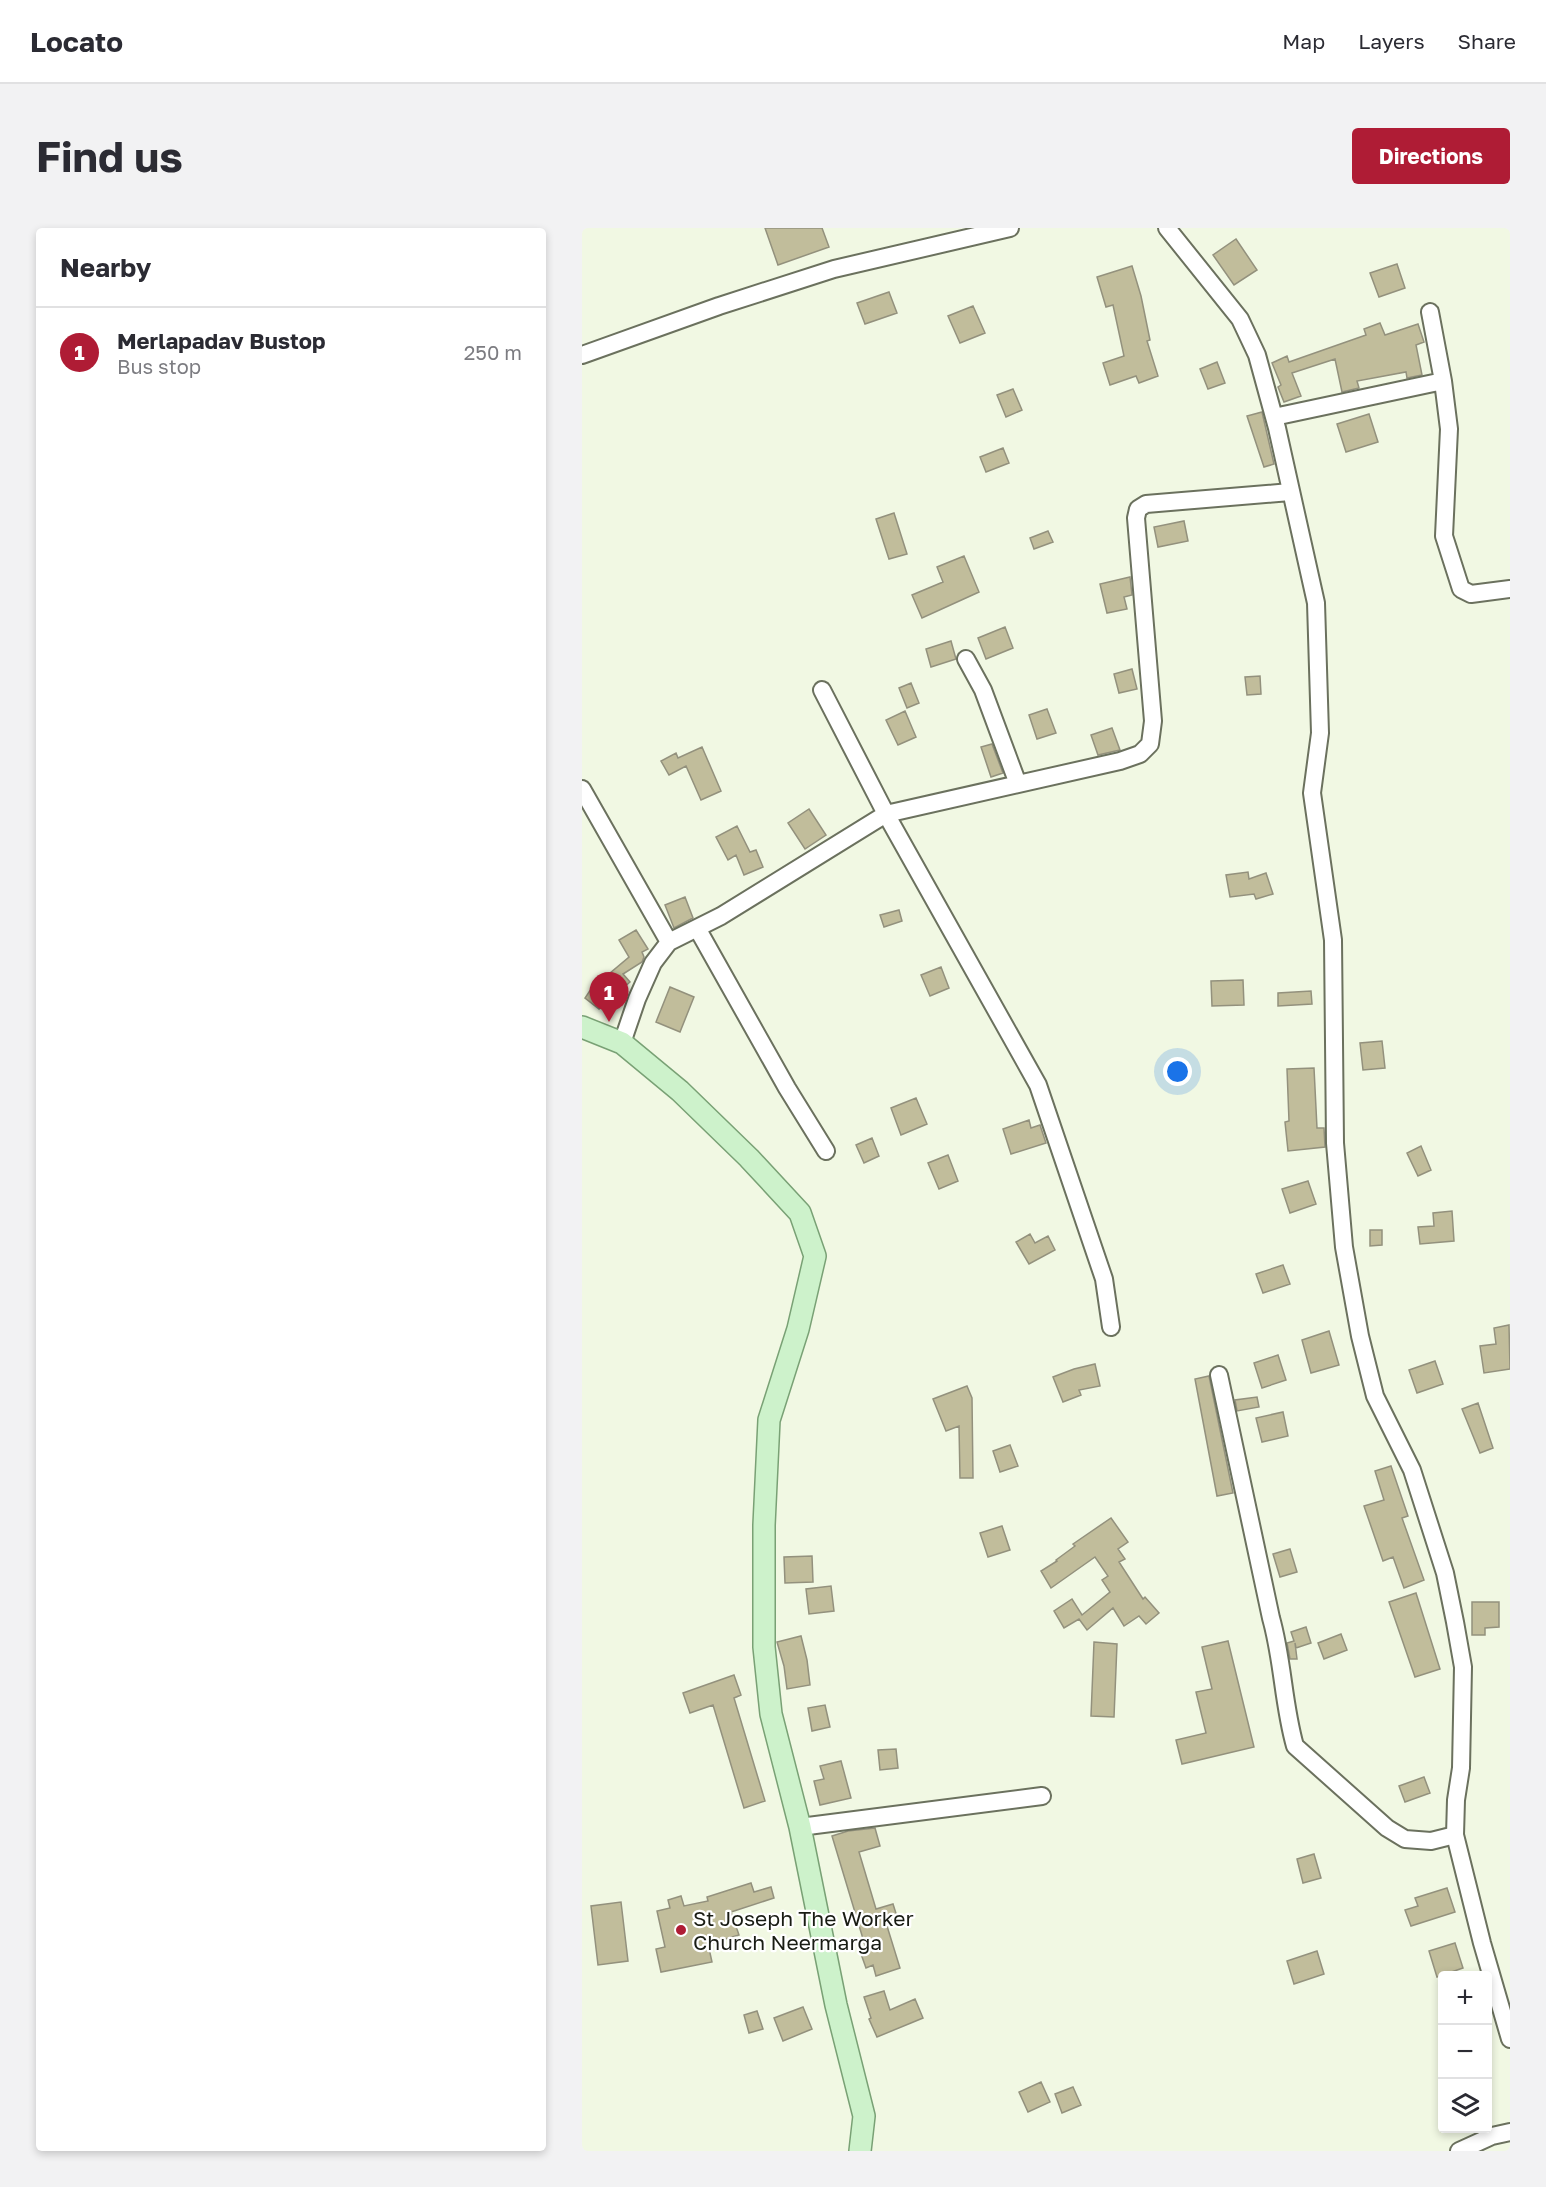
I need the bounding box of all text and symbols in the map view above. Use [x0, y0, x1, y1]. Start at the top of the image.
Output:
text: Locato [30, 25, 123, 58]
text: Map [1282, 28, 1325, 54]
text: Layers [1358, 28, 1425, 54]
text: Share [1458, 28, 1516, 54]
button: Directions [1352, 128, 1510, 184]
text: Find us [36, 131, 183, 181]
text: Nearby [60, 252, 151, 283]
text: Merlapadav Bustop [117, 327, 326, 354]
text: 1 [74, 340, 85, 364]
text: 250 m [464, 340, 522, 364]
text: Bus stop [117, 354, 201, 378]
pin: 1 [590, 972, 628, 1022]
your location [1163, 1057, 1192, 1086]
place label: St Joseph The Worker Church Neermarga [693, 1905, 914, 1955]
marker: St Joseph The Worker Church Neermarga [674, 1923, 688, 1937]
map controls [1438, 1971, 1492, 2133]
button: + [1438, 1971, 1492, 2025]
button: − [1438, 2025, 1492, 2079]
button: layers [1438, 2079, 1492, 2133]

